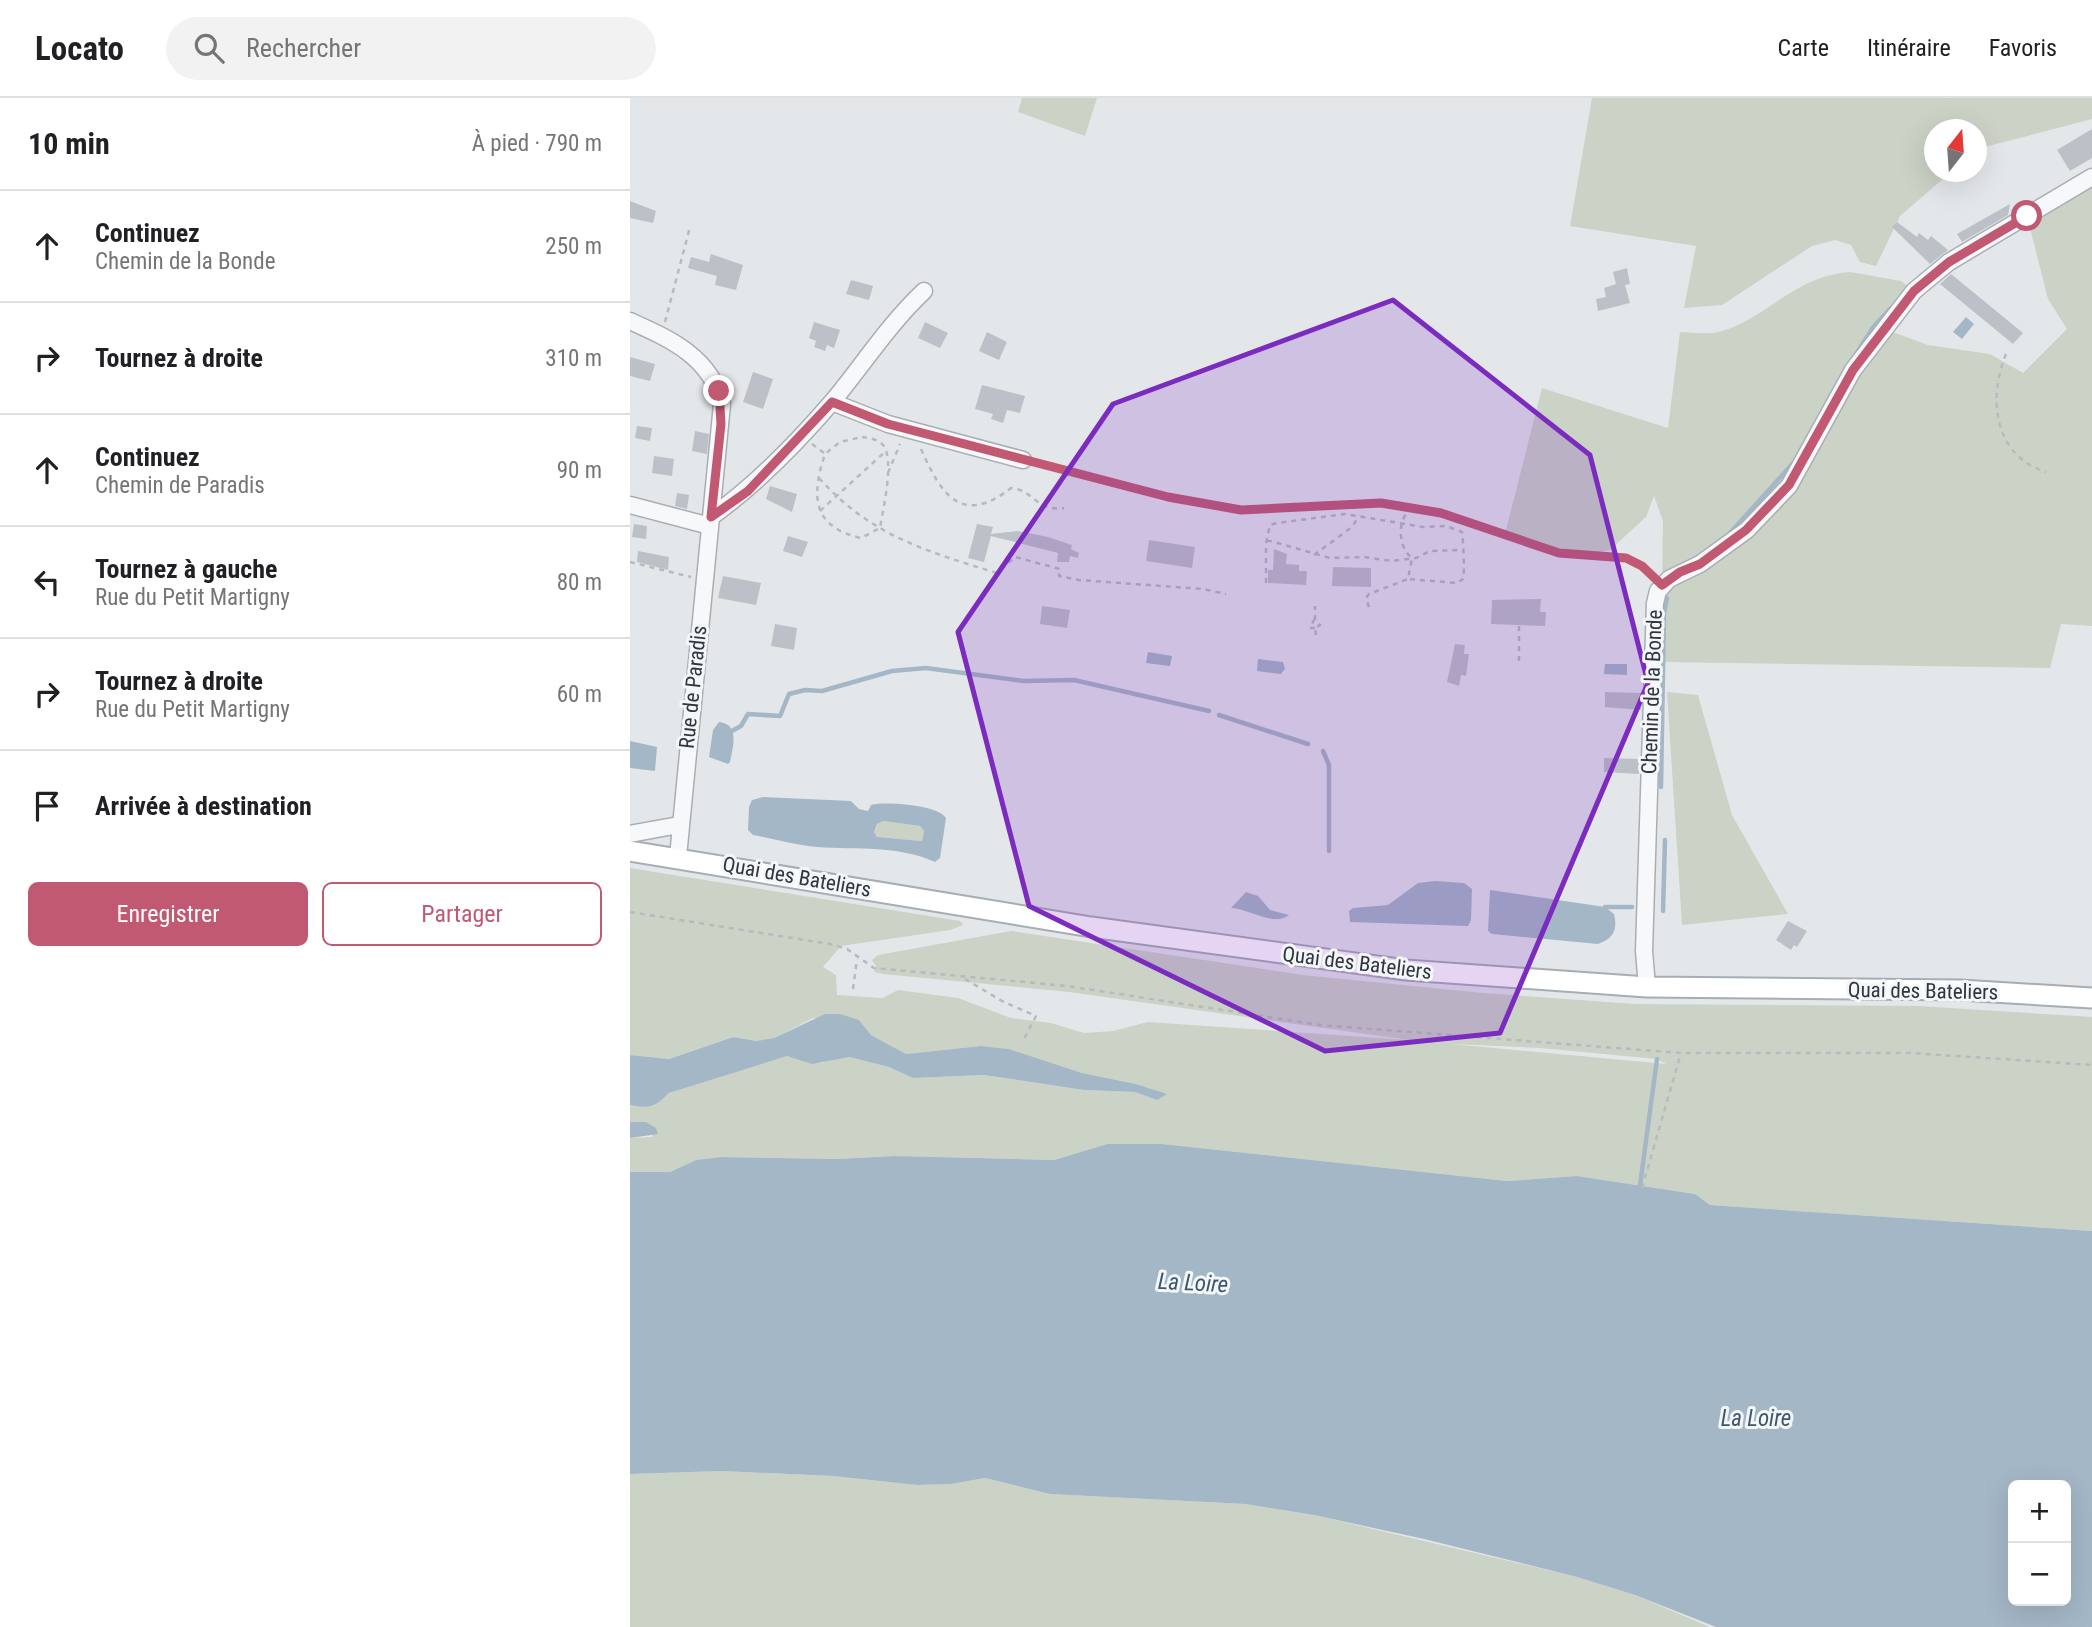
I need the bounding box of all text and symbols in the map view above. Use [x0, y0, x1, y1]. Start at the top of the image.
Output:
search box [166, 17, 656, 80]
text: Locato [35, 29, 124, 68]
icon: search [190, 29, 228, 67]
text: Rechercher [246, 33, 361, 63]
text: Carte [1778, 34, 1829, 62]
text: Itinéraire [1867, 34, 1951, 62]
text: Favoris [1989, 34, 2057, 62]
north arrow [1924, 119, 1987, 182]
text: 10 min [28, 126, 110, 161]
text: À pied · 790 m [472, 130, 602, 157]
route start [2011, 200, 2042, 231]
text: Continuez [95, 218, 200, 248]
icon: ahead [28, 227, 66, 265]
text: 250 m [545, 233, 602, 260]
text: Chemin de la Bonde [95, 248, 275, 275]
icon: right [28, 339, 66, 377]
text: Tournez à droite [95, 343, 263, 373]
text: 310 m [545, 345, 602, 372]
route end [703, 375, 734, 406]
text: Continuez [95, 442, 200, 472]
icon: ahead [28, 451, 66, 489]
text: 90 m [557, 457, 602, 484]
text: Chemin de Paradis [95, 472, 265, 499]
text: Tournez à gauche [95, 554, 277, 584]
icon: left [28, 563, 66, 601]
text: 80 m [557, 569, 602, 596]
text: Rue du Petit Martigny [95, 584, 290, 611]
street label: Chemin de la Bonde [1637, 609, 1667, 775]
street label: Rue de Paradis [675, 624, 711, 750]
text: Tournez à droite [95, 666, 263, 696]
icon: right [28, 675, 66, 713]
text: 60 m [557, 681, 602, 708]
text: Rue du Petit Martigny [95, 696, 290, 723]
icon: arrive [28, 787, 66, 825]
text: Arrivée à destination [95, 791, 312, 821]
street label: Quai des Bateliers [721, 852, 873, 902]
button: Enregistrer [28, 882, 308, 946]
button: Partager [322, 882, 602, 946]
street label: Quai des Bateliers [1281, 942, 1433, 984]
street label: Quai des Bateliers [1848, 978, 1998, 1004]
water label: La Loire [1157, 1268, 1229, 1298]
water label: La Loire [1721, 1405, 1791, 1432]
map controls [2008, 1480, 2071, 1606]
button: + [2008, 1480, 2071, 1543]
button: − [2008, 1543, 2071, 1606]

